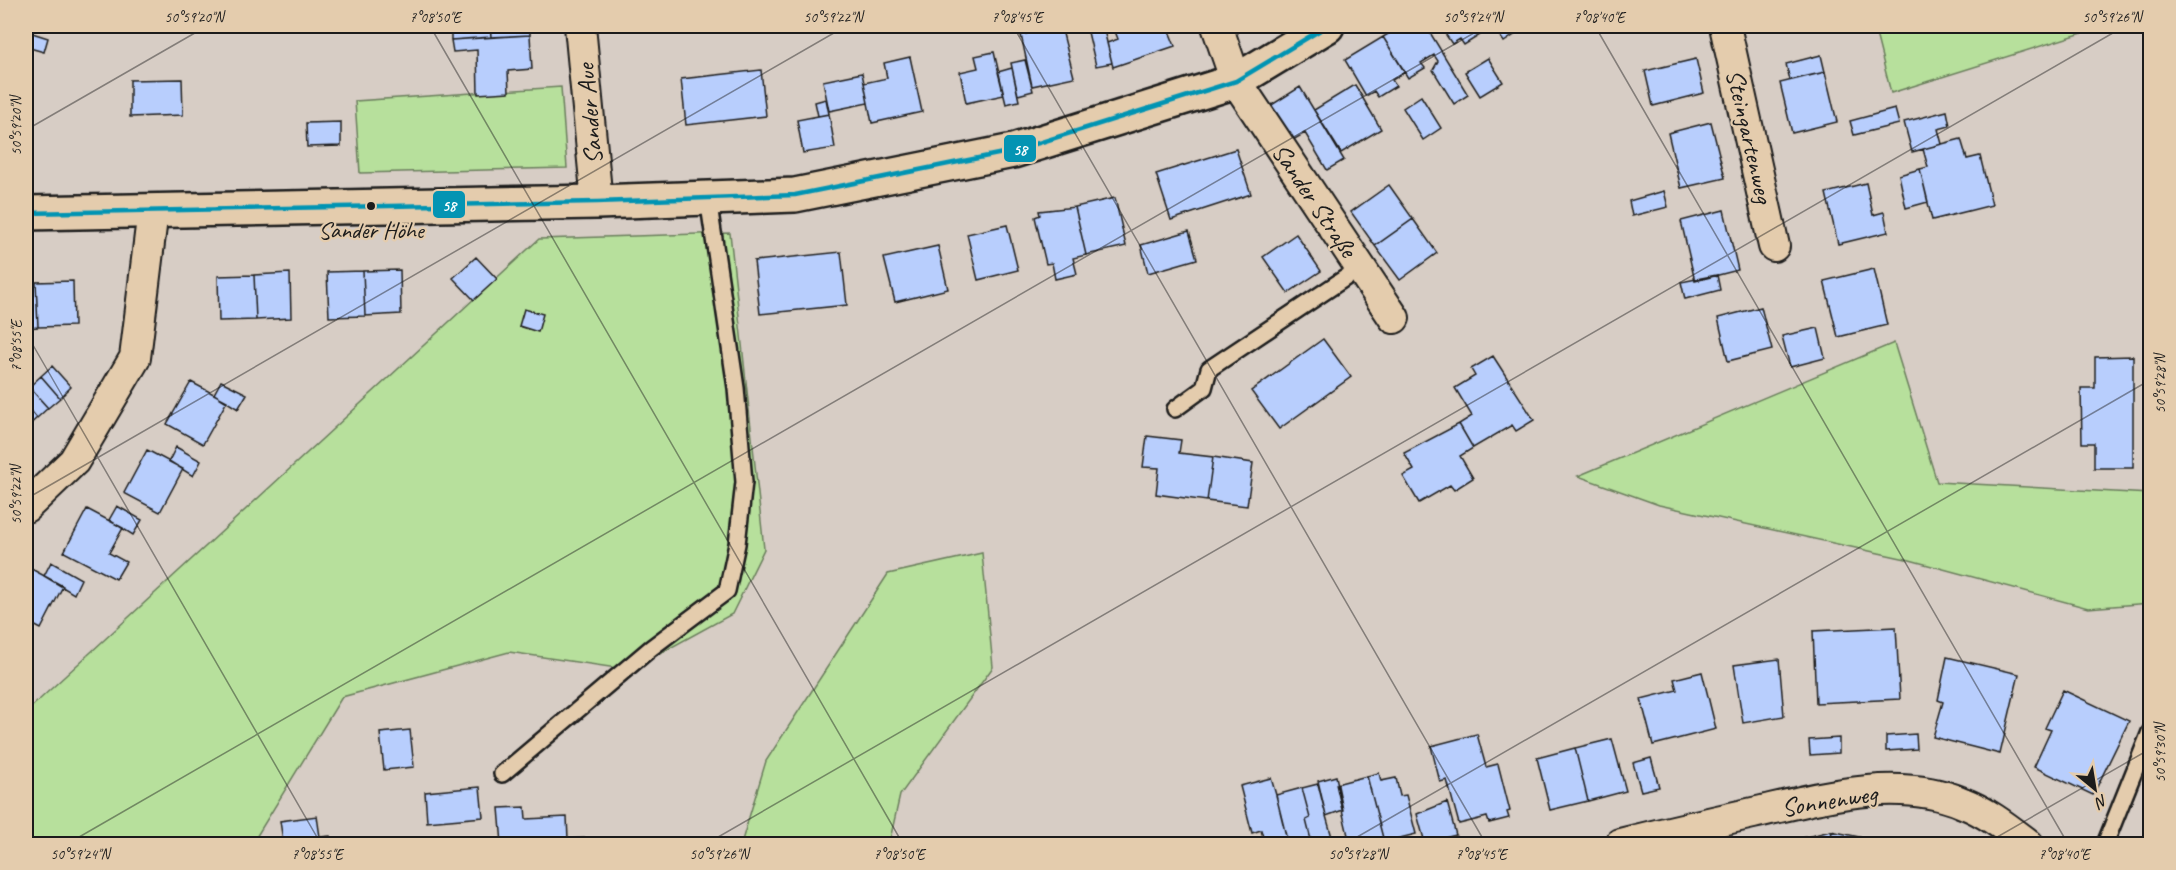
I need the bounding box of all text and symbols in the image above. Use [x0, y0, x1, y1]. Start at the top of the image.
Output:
text: 50°59'20"N [164, 8, 227, 27]
text: 7°08'50"E [409, 8, 463, 27]
text: 50°59'22"N [803, 8, 866, 27]
text: 7°08'45"E [991, 8, 1045, 27]
text: 50°59'24"N [1443, 8, 1506, 27]
text: 7°08'40"E [1573, 8, 1627, 27]
text: 50°59'26"N [2082, 8, 2145, 27]
street label: Sander Aue [568, 60, 610, 166]
street label: Steingartenweg [1718, 66, 1781, 208]
text: 50°59'20"N [7, 93, 26, 156]
line badge: 58 [1003, 134, 1037, 163]
street label: Sander Straße [1264, 137, 1366, 266]
text: 58 [1013, 140, 1029, 160]
line badge: 58 [432, 190, 466, 219]
text: 58 [442, 196, 458, 216]
marker: Sander Höhe [365, 200, 377, 212]
place label: Sander Höhe [318, 215, 426, 245]
text: 7°08'55"E [7, 318, 26, 372]
text: 50°59'28"N [2151, 351, 2170, 414]
text: 50°59'22"N [7, 462, 26, 525]
text: 50°59'30"N [2151, 720, 2170, 783]
north arrow [2065, 759, 2125, 819]
street label: Sonnenweg [1779, 776, 1881, 824]
text: N [2090, 790, 2111, 814]
text: 50°59'24"N [50, 845, 113, 864]
text: 7°08'55"E [291, 845, 345, 864]
text: 50°59'26"N [689, 845, 752, 864]
text: 7°08'50"E [873, 845, 927, 864]
text: 50°59'28"N [1328, 845, 1391, 864]
text: 7°08'45"E [1455, 845, 1509, 864]
text: 7°08'40"E [2038, 845, 2092, 864]

